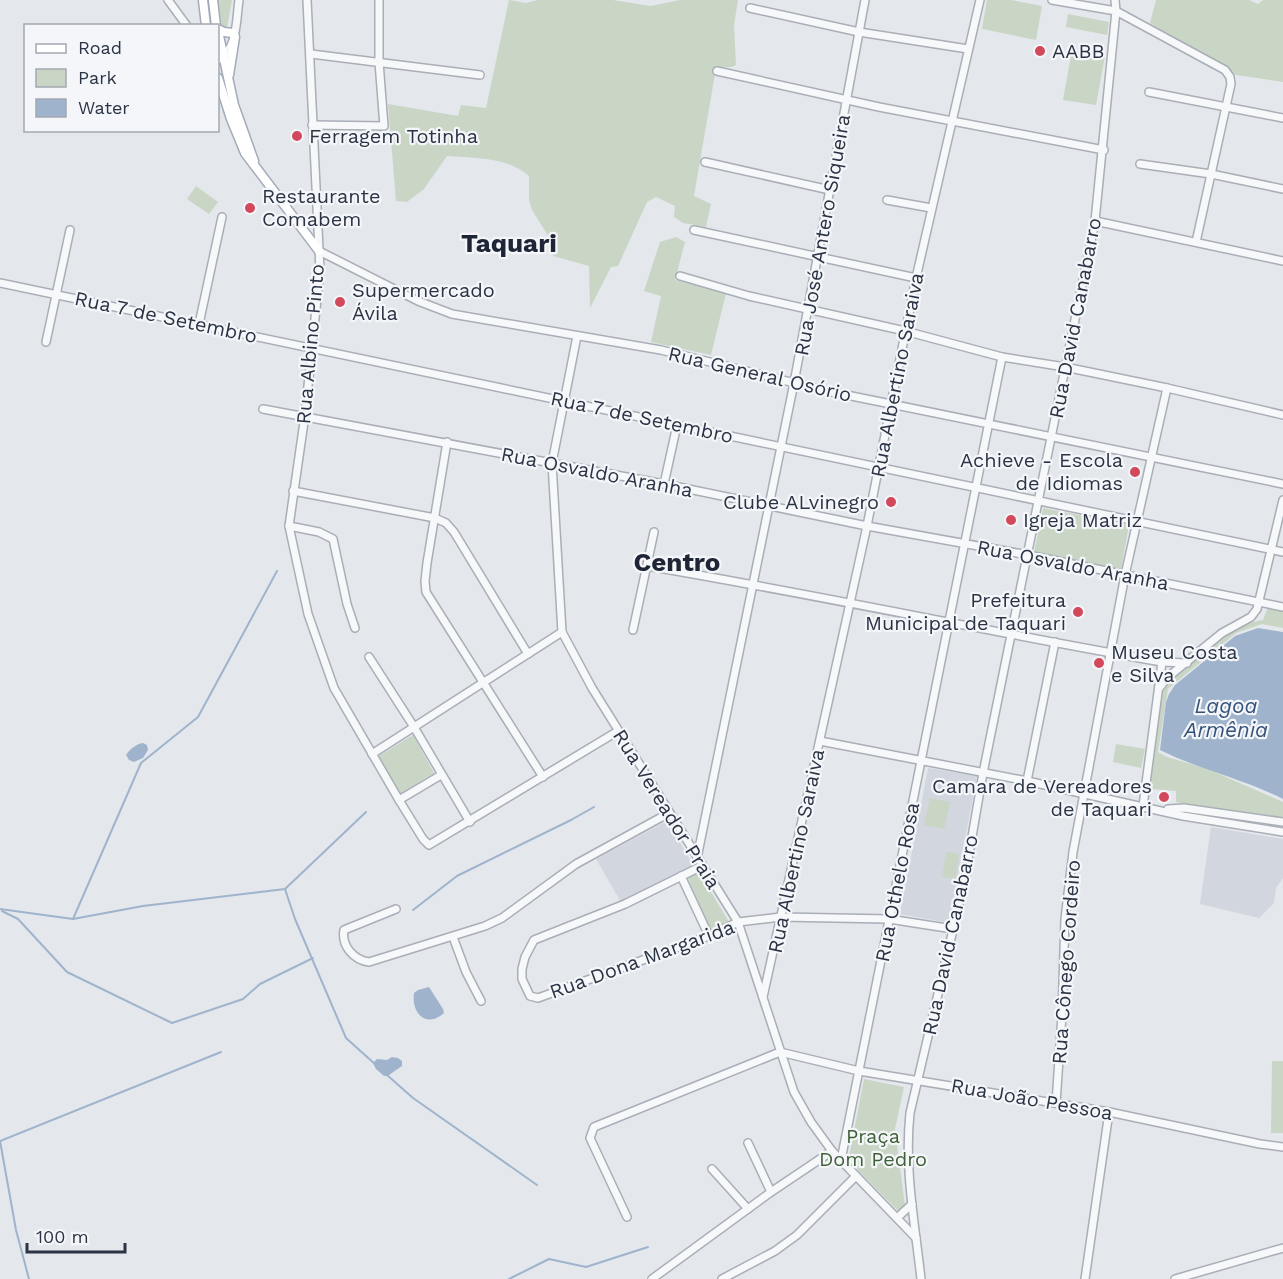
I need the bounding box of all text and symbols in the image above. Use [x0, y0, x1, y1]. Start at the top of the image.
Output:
legend [24, 24, 219, 132]
text: Road [78, 37, 122, 58]
place label: AABB [1052, 39, 1105, 63]
marker: AABB [1033, 44, 1047, 58]
text: Park [78, 67, 117, 88]
text: Water [78, 97, 130, 118]
street label: Rua José Antero Siqueira [789, 112, 855, 358]
place label: Ferragem Totinha [309, 124, 478, 148]
marker: Ferragem Totinha [290, 129, 304, 143]
place label: Restaurante Comabem [262, 184, 380, 231]
marker: Restaurante Comabem [243, 201, 257, 215]
street label: Rua David Canabarro [1044, 215, 1106, 421]
district label: Taquari [461, 228, 557, 258]
street label: Rua Albino Pinto [291, 263, 329, 425]
street label: Rua Albertino Saraiva [865, 271, 929, 479]
place label: Supermercado Ávila [352, 278, 495, 325]
street label: Rua 7 de Setembro [73, 286, 259, 348]
marker: Supermercado Ávila [333, 295, 347, 309]
street label: Rua General Osório [666, 341, 854, 407]
street label: Rua 7 de Setembro [549, 386, 735, 448]
street label: Rua Osvaldo Aranha [499, 442, 695, 502]
place label: Achieve - Escola de Idiomas [960, 448, 1123, 495]
marker: Achieve - Escola de Idiomas [1128, 465, 1142, 479]
place label: Clube ALvinegro [723, 490, 879, 514]
marker: Clube ALvinegro [884, 495, 898, 509]
place label: Igreja Matriz [1023, 508, 1142, 532]
marker: Igreja Matriz [1004, 513, 1018, 527]
street label: Rua Osvaldo Aranha [975, 535, 1171, 595]
district label: Centro [634, 547, 720, 577]
place label: Prefeitura Municipal de Taquari [865, 588, 1066, 635]
marker: Prefeitura Municipal de Taquari [1071, 605, 1085, 619]
place label: Museu Costa e Silva [1111, 640, 1237, 687]
marker: Museu Costa e Silva [1092, 656, 1106, 670]
water label: Lagoa Armênia [1183, 693, 1268, 742]
street label: Rua Vereador Praia [608, 725, 726, 893]
street label: Rua Albertino Saraiva [763, 747, 829, 955]
place label: Camara de Vereadores de Taquari [932, 774, 1152, 821]
marker: Camara de Vereadores de Taquari [1157, 790, 1171, 804]
street label: Rua Othelo Rosa [870, 800, 924, 964]
street label: Rua David Canabarro [917, 833, 983, 1037]
street label: Rua Cônego Cordeiro [1047, 859, 1085, 1065]
street label: Rua Dona Margarida [546, 914, 738, 1004]
street label: Rua João Pessoa [949, 1073, 1115, 1125]
park label: Praça Dom Pedro [819, 1124, 927, 1171]
scale bar [27, 1216, 124, 1254]
text: 100 m [36, 1226, 89, 1247]

